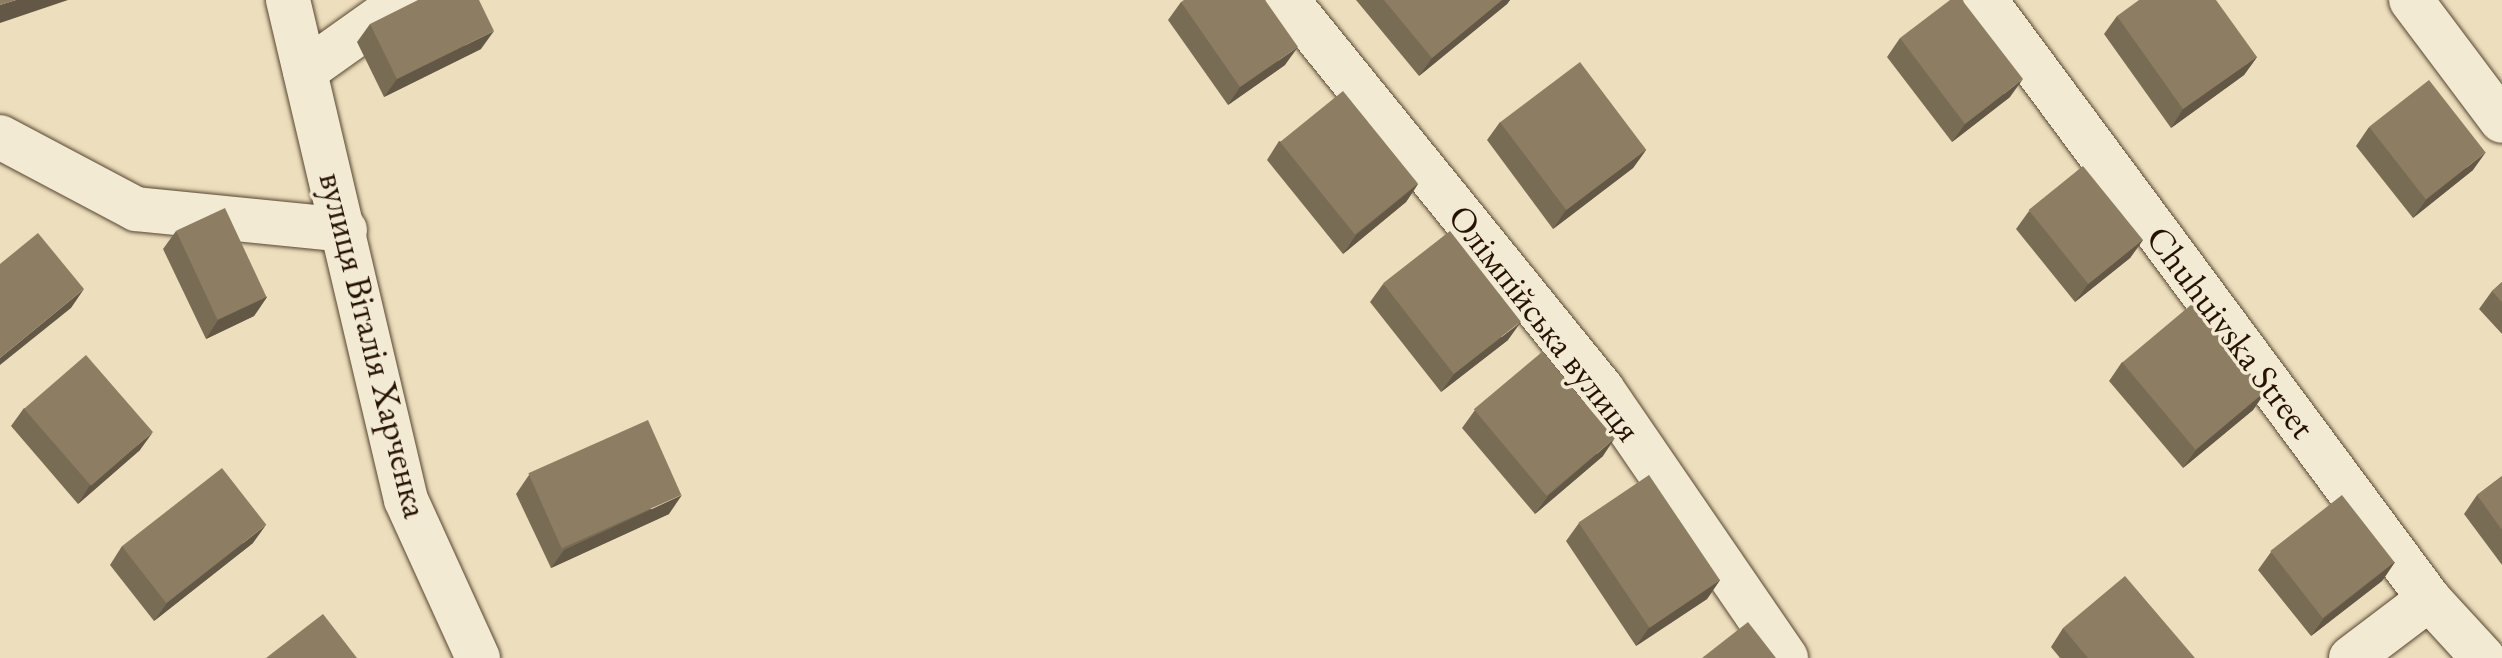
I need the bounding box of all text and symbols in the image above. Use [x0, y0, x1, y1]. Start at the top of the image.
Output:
street label: вулиця Віталія Харченка [310, 168, 438, 522]
street label: Олімпійська вулиця [1439, 196, 1651, 450]
street label: Chuhuivska Street [2137, 217, 2325, 447]

